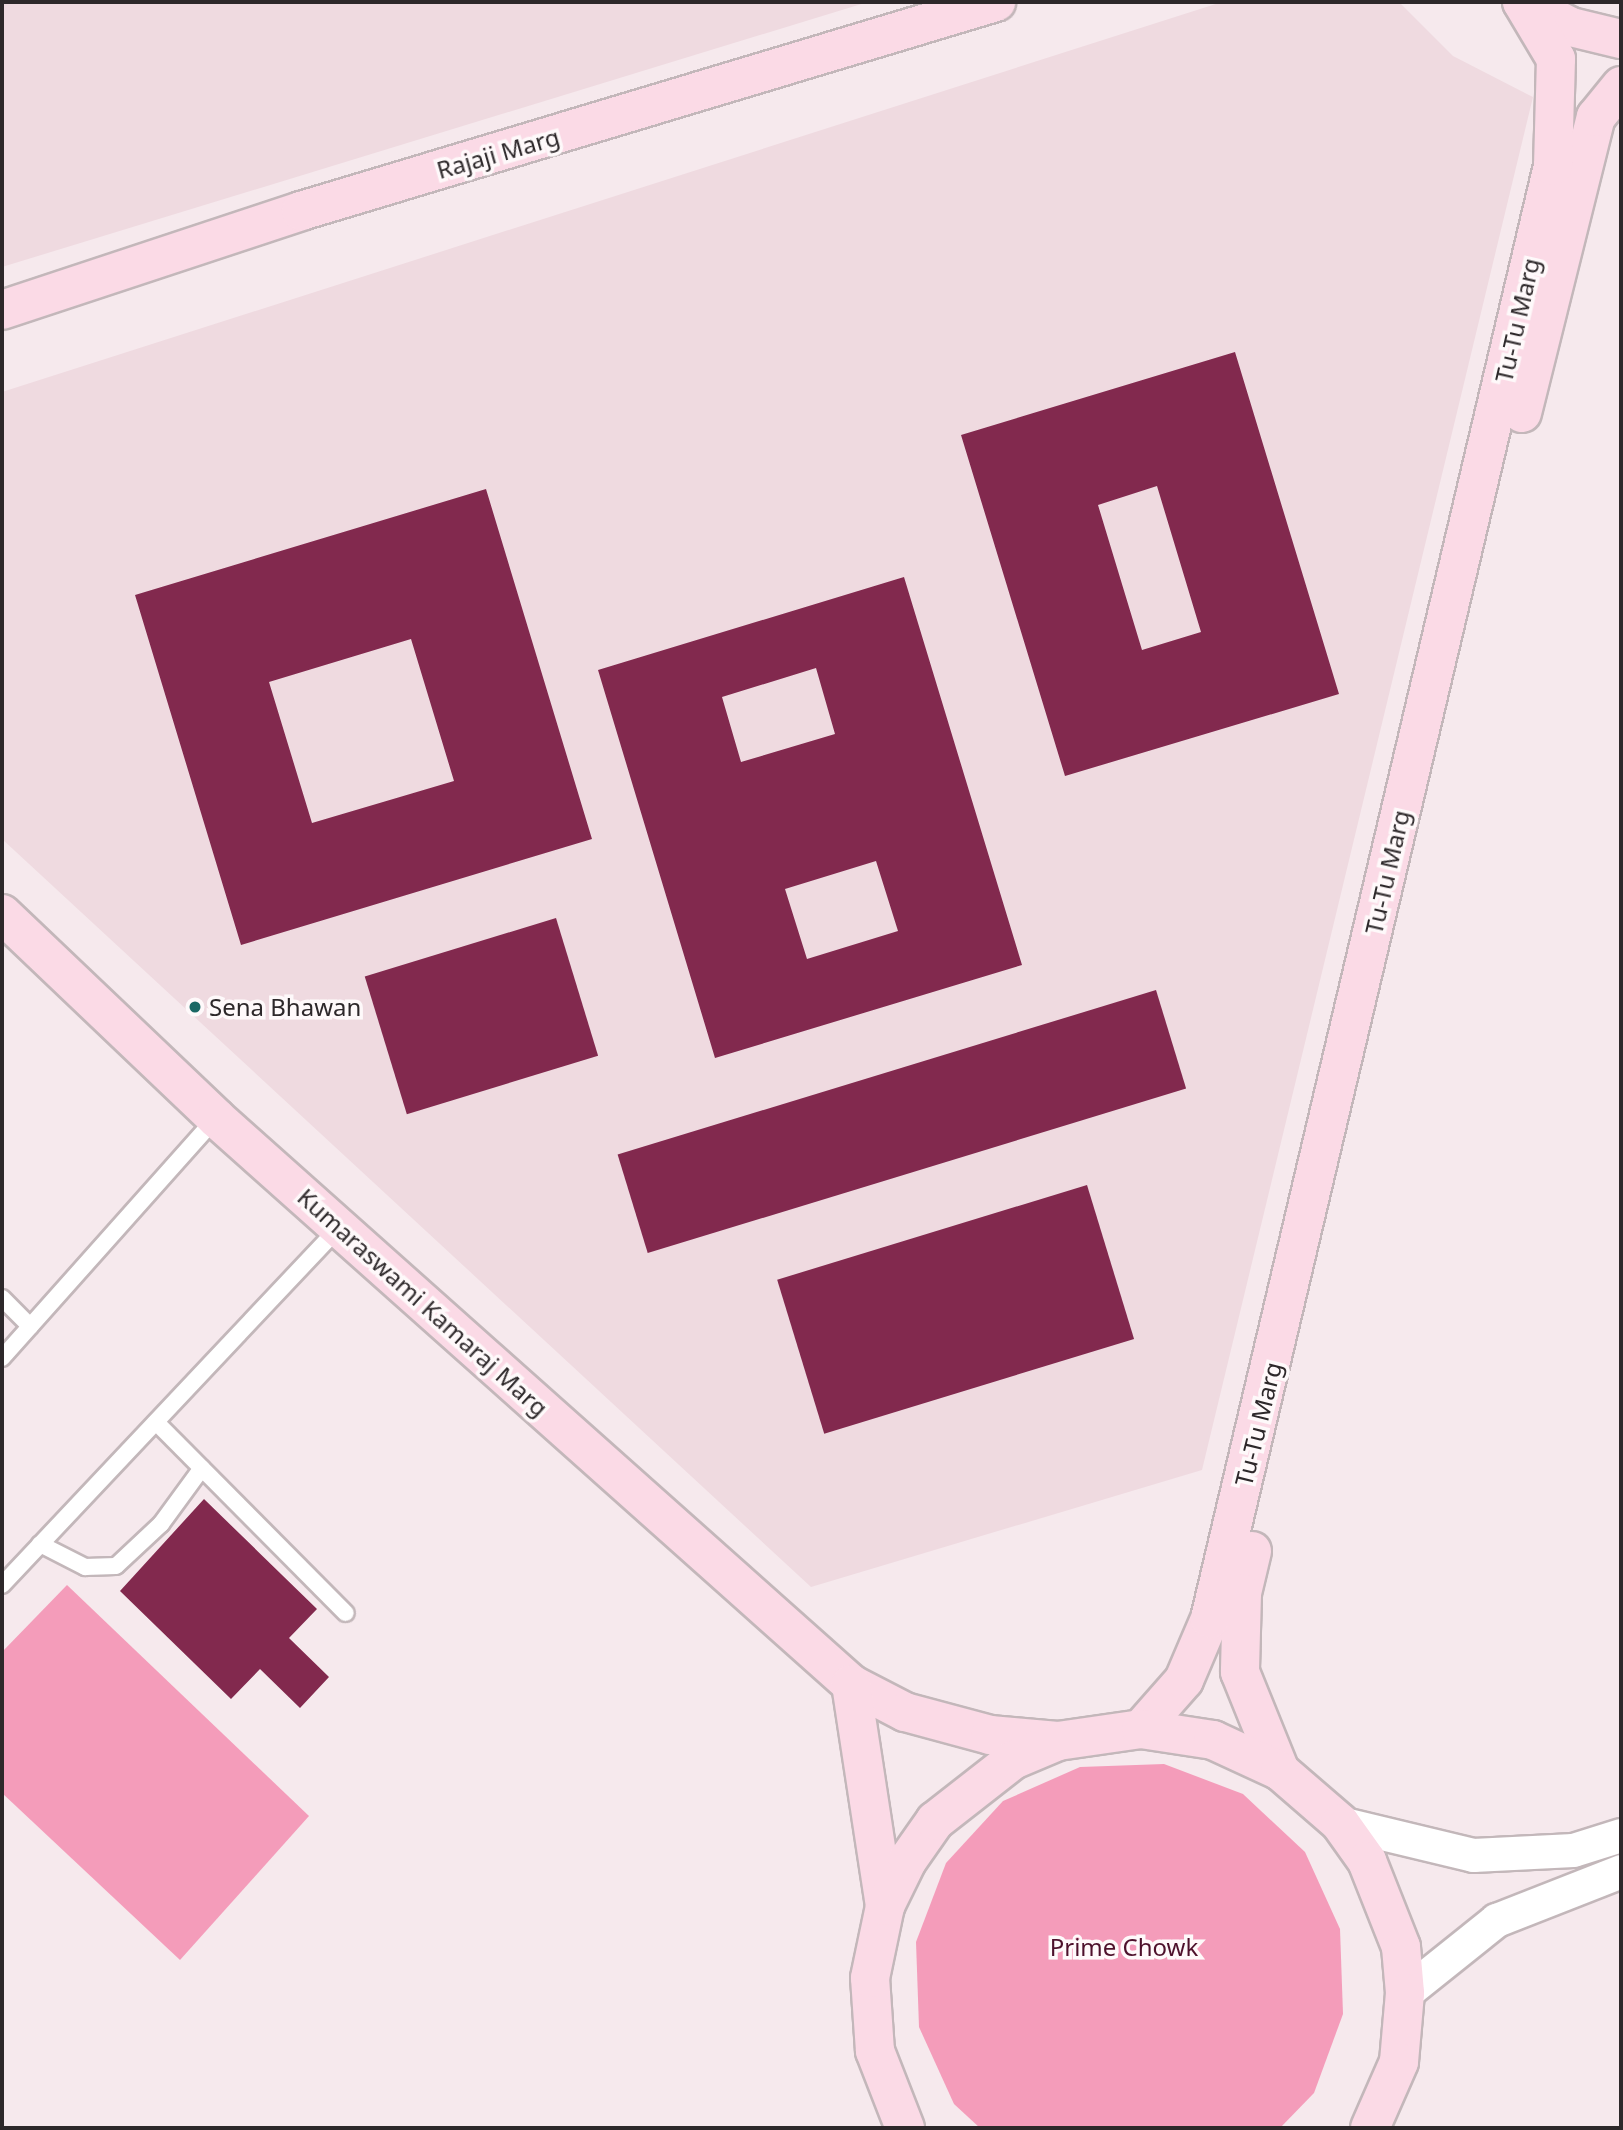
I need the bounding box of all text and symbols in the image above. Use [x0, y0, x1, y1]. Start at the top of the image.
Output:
street label: Rajaji Marg [433, 122, 563, 184]
street label: Tu-Tu Marg [1489, 255, 1545, 385]
street label: Tu-Tu Marg [1359, 807, 1415, 937]
place label: Sena Bhawan [209, 993, 361, 1021]
marker: Sena Bhawan [187, 999, 203, 1015]
street label: Kumaraswami Kamaraj Marg [292, 1182, 554, 1422]
street label: Tu-Tu Marg [1229, 1359, 1287, 1489]
park label: Prime Chowk [1050, 1933, 1198, 1961]

